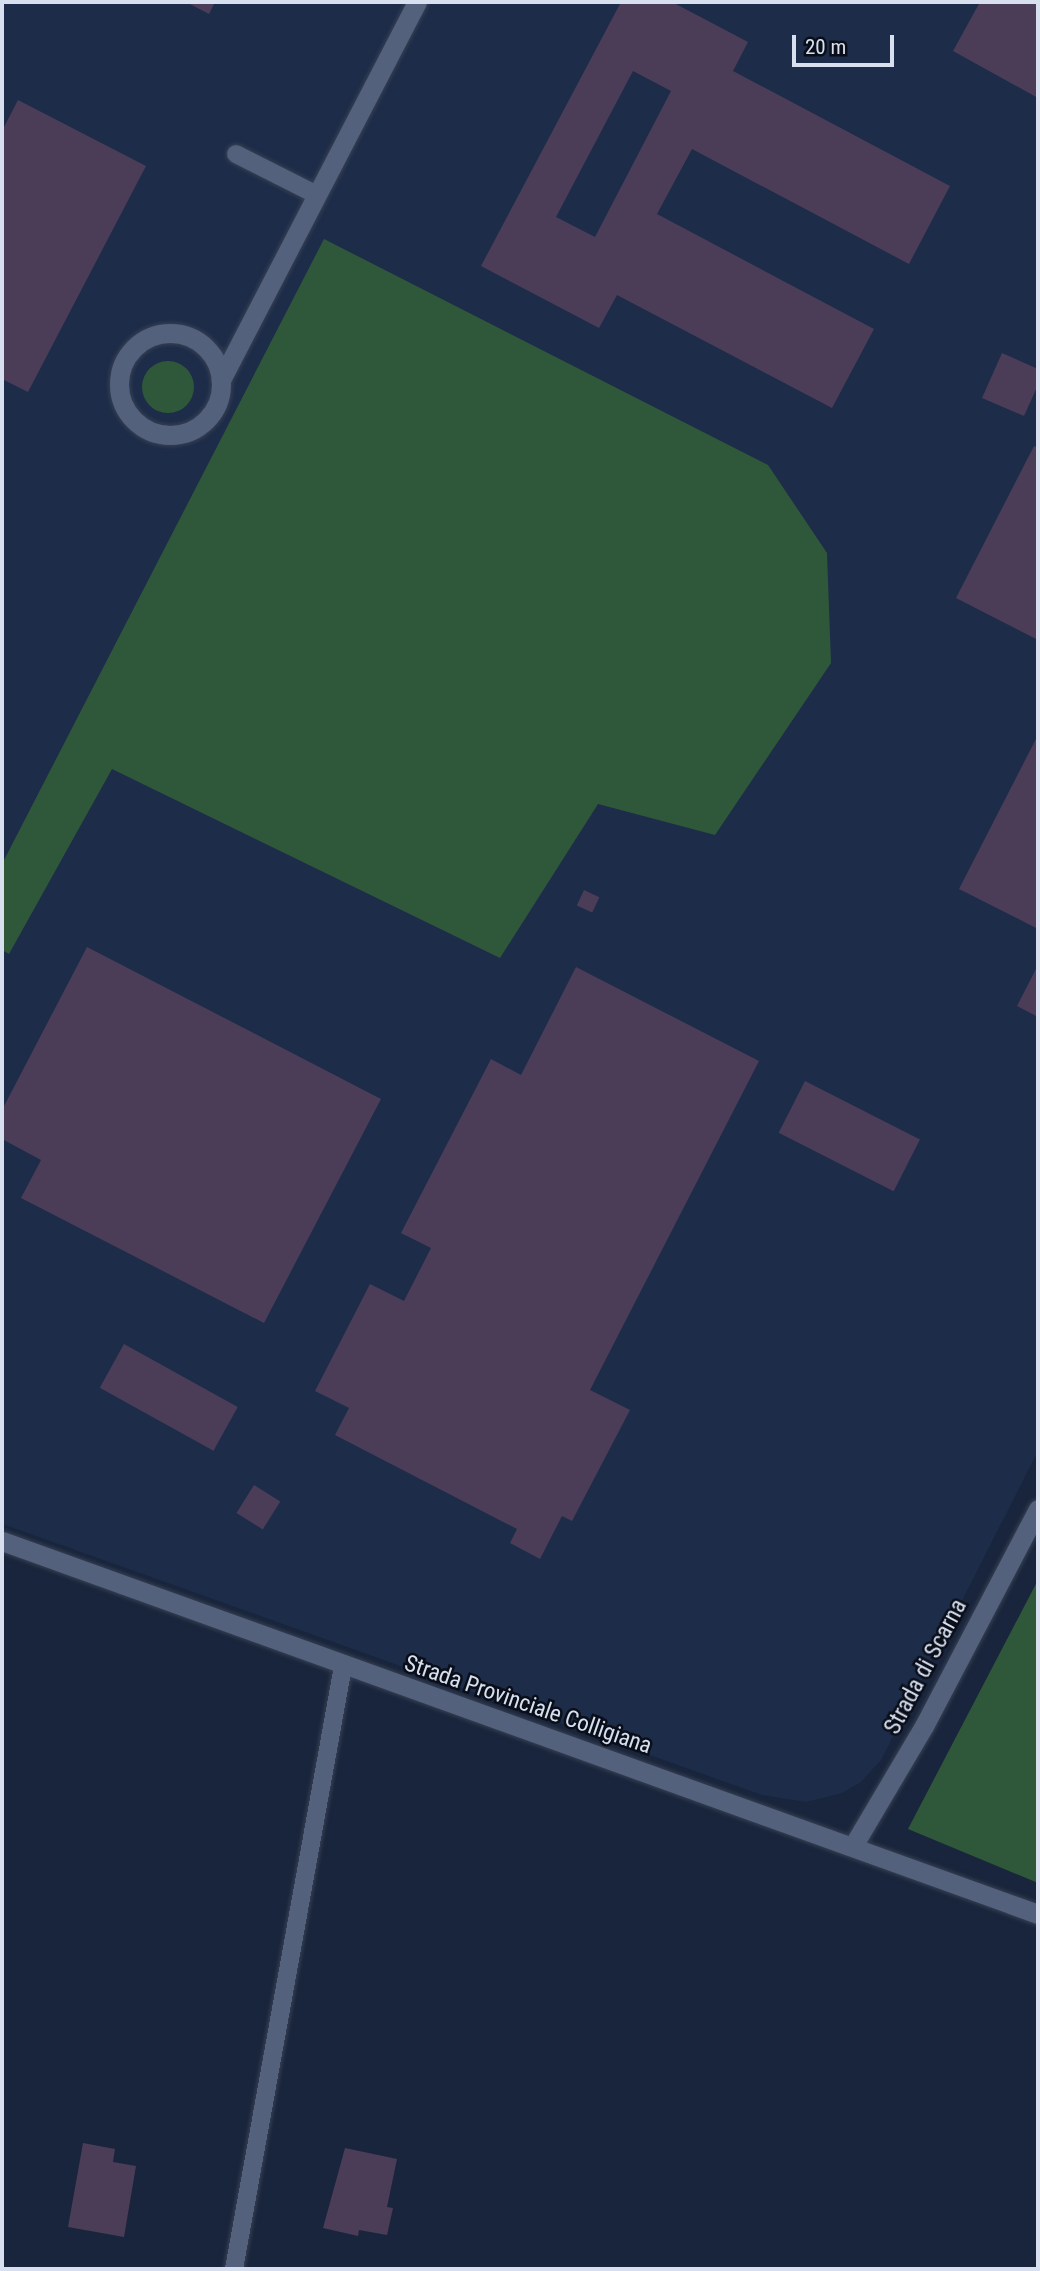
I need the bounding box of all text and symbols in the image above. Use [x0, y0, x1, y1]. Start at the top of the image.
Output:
scale bar [795, 21, 897, 65]
text: 20 m [805, 35, 846, 59]
street label: Strada di Scarna [879, 1595, 973, 1739]
street label: Strada Provinciale Colligiana [401, 1650, 655, 1760]

